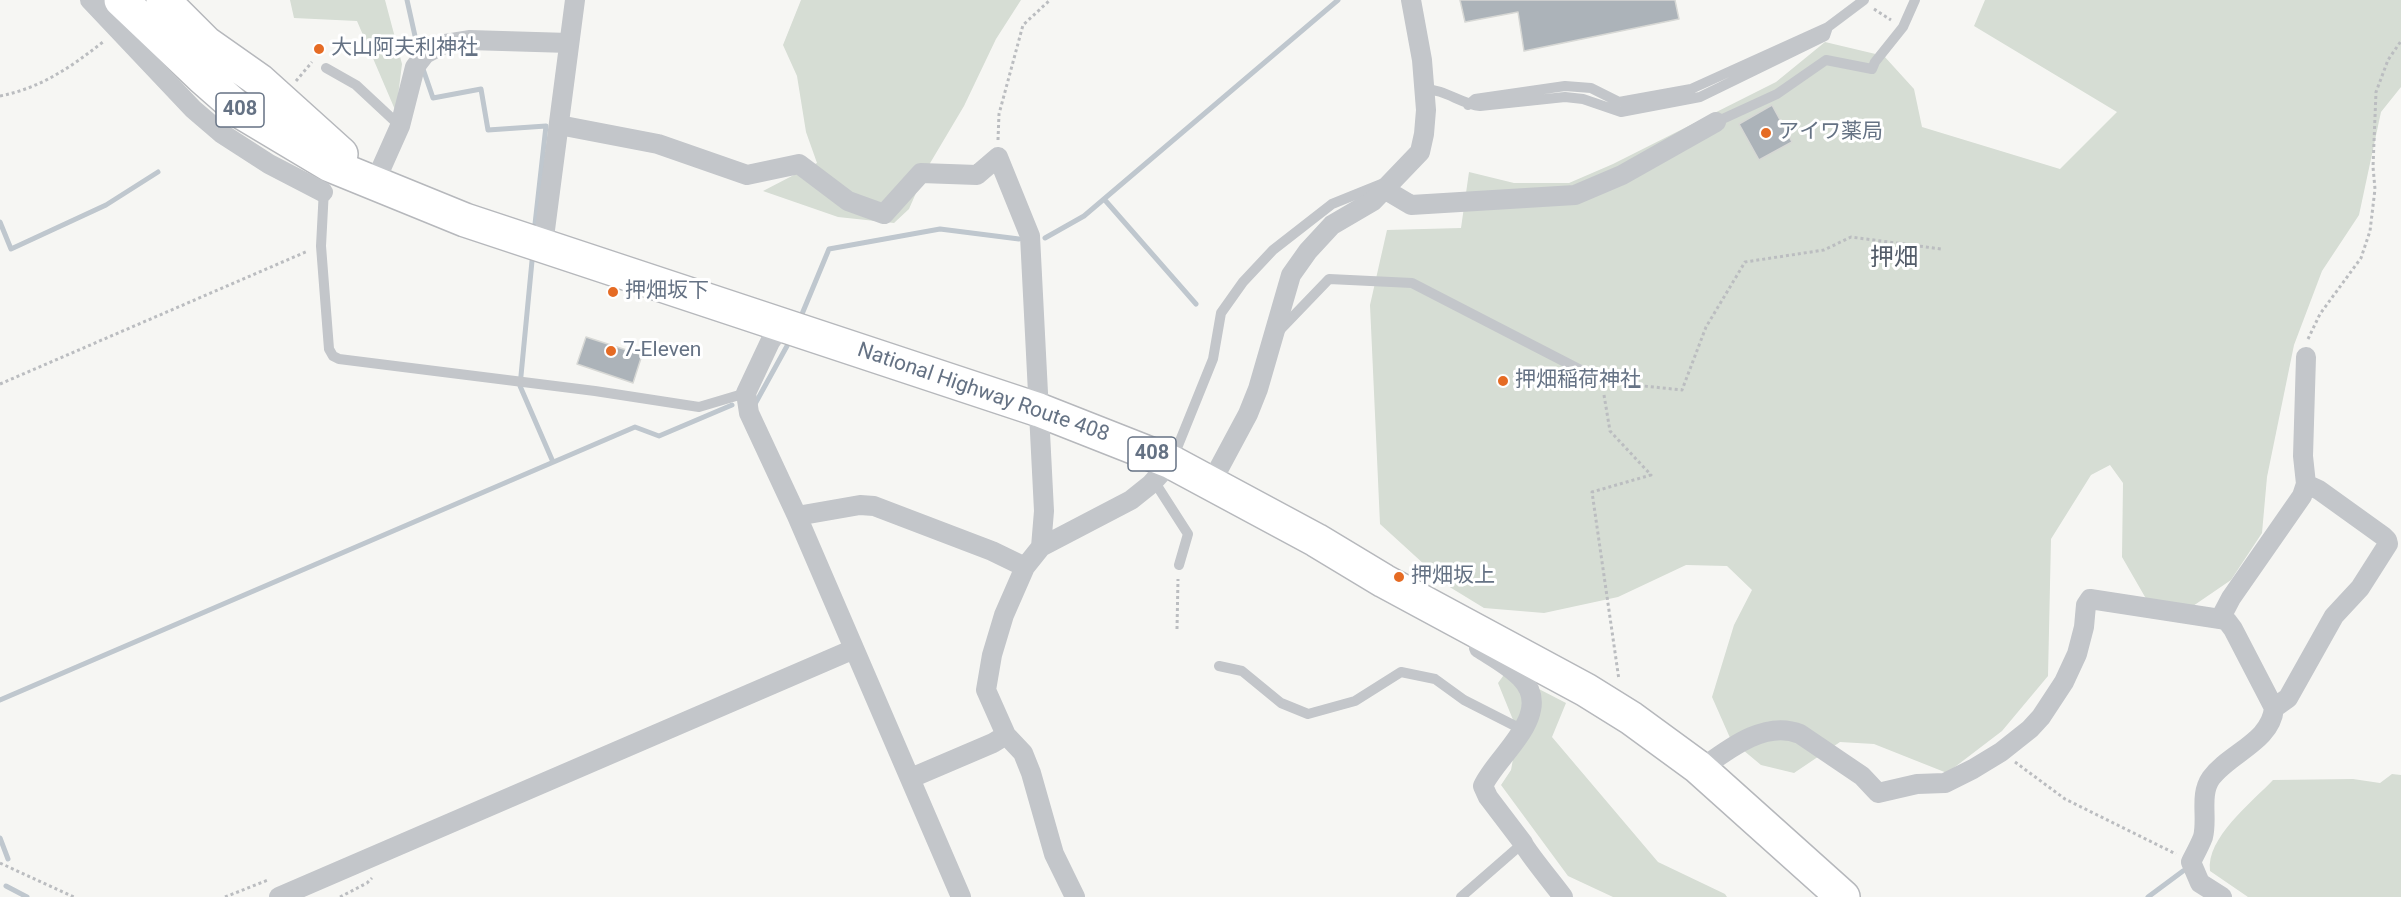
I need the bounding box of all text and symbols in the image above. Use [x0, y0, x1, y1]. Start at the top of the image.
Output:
place label: 大山阿夫利神社 [331, 36, 478, 62]
marker: 大山阿夫利神社 [312, 42, 326, 56]
road number: 408 [216, 93, 264, 127]
place label: アイワ薬局 [1778, 120, 1883, 146]
marker: アイワ薬局 [1759, 126, 1773, 140]
district label: 押畑 [1870, 245, 1918, 273]
place label: 押畑坂下 [625, 279, 709, 305]
marker: 押畑坂下 [606, 285, 620, 299]
place label: 7-Eleven [623, 338, 701, 364]
street label: National Highway Route 408 [854, 338, 1112, 448]
marker: 7-Eleven [604, 344, 618, 358]
place label: 押畑稲荷神社 [1515, 368, 1641, 394]
marker: 押畑稲荷神社 [1496, 374, 1510, 388]
road number: 408 [1128, 437, 1176, 471]
place label: 押畑坂上 [1411, 564, 1495, 590]
marker: 押畑坂上 [1392, 570, 1406, 584]

